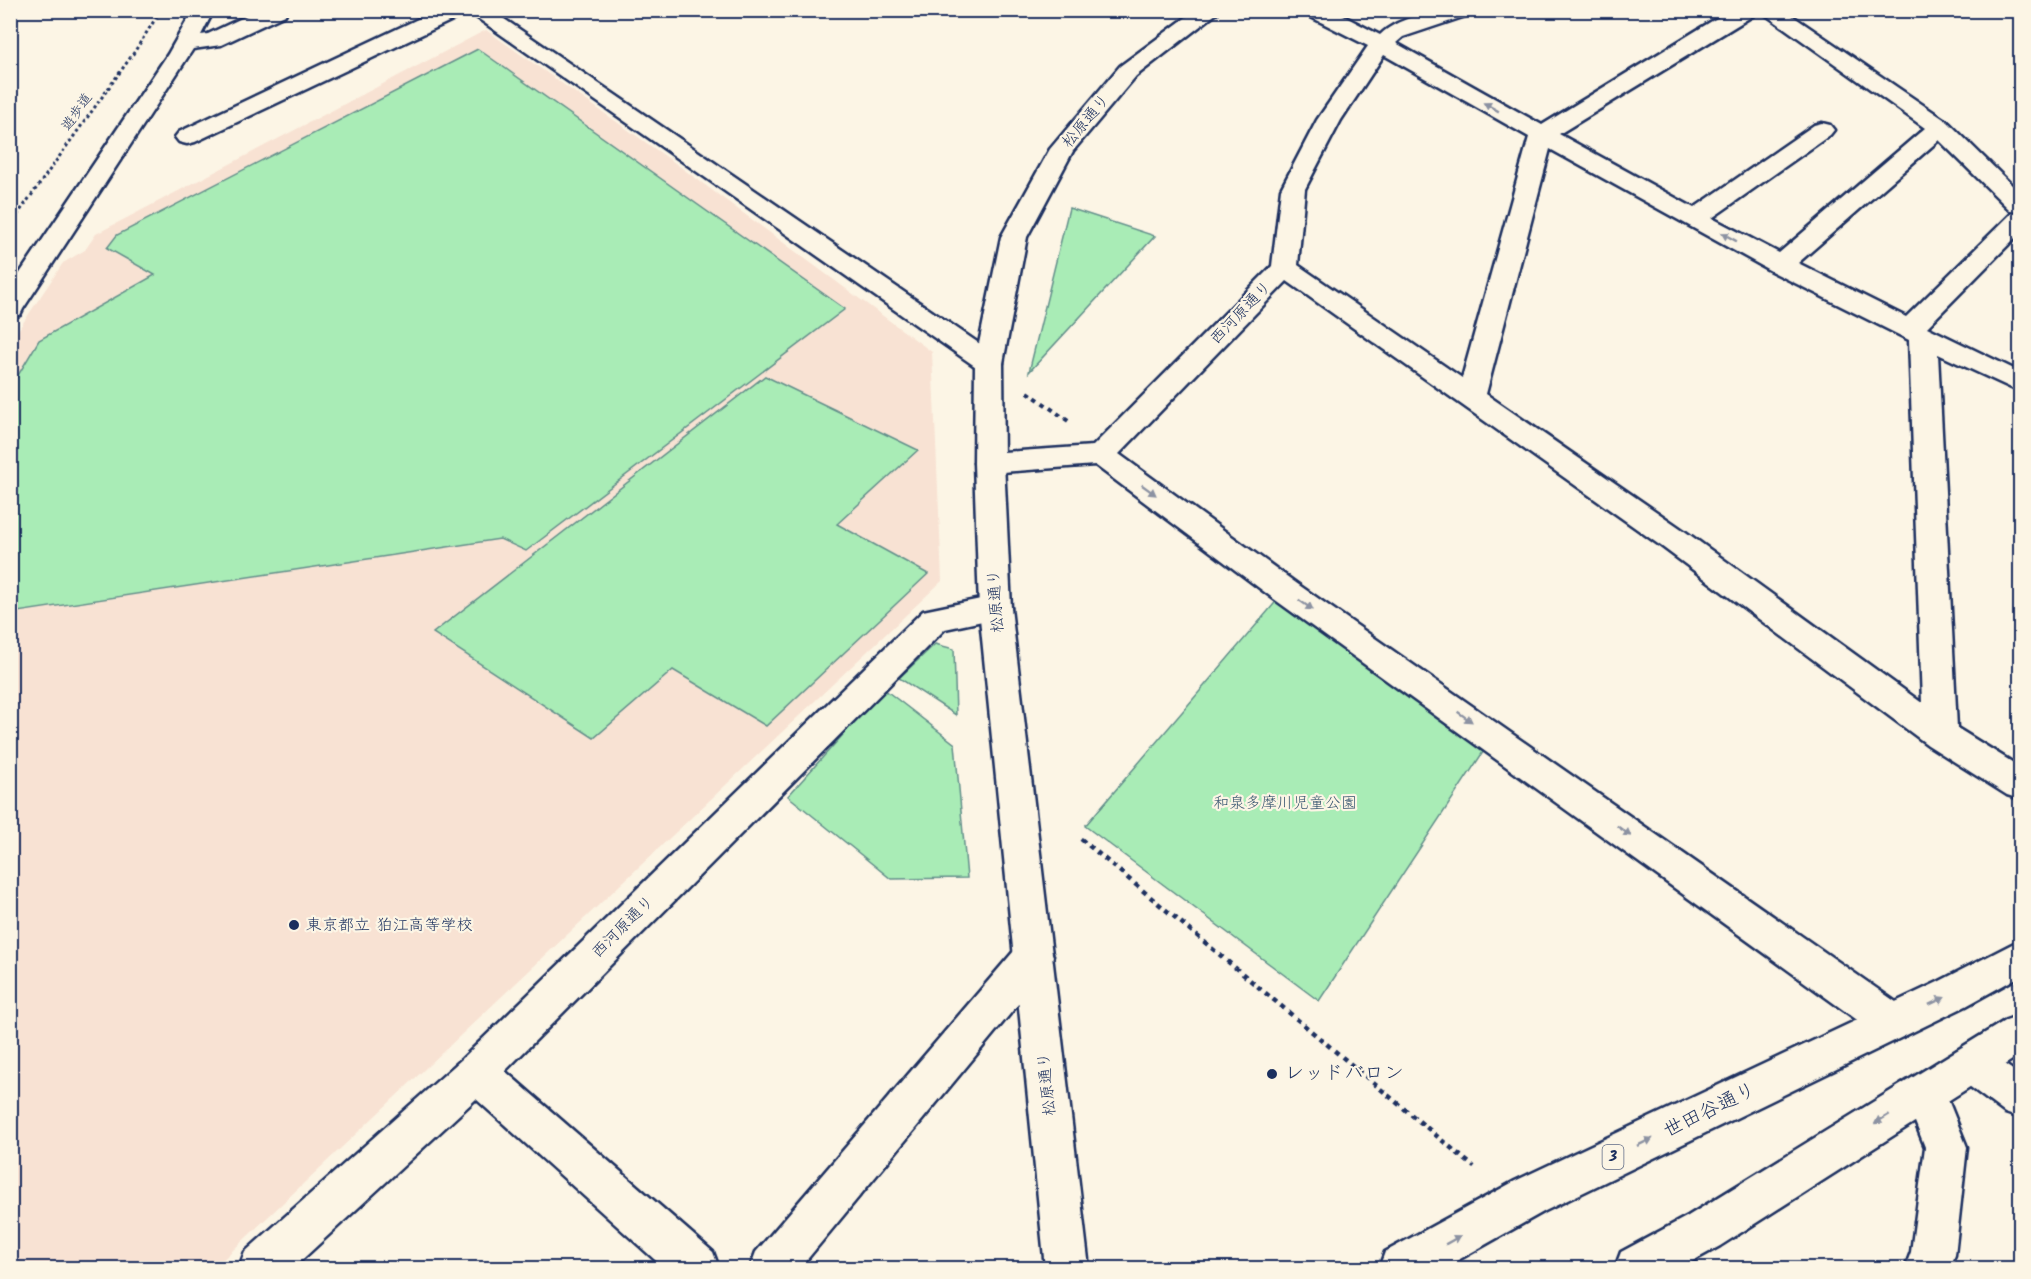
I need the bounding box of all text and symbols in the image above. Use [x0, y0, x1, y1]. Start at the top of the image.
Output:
street label: 遊歩道 [56, 88, 98, 136]
street label: 松原通り [1056, 88, 1116, 154]
one-way arrow [1483, 101, 1499, 112]
one-way arrow [1720, 232, 1737, 242]
street label: 西河原通り [1204, 276, 1278, 350]
one-way arrow [1140, 484, 1156, 496]
street label: 松原通り [981, 568, 1011, 634]
one-way arrow [1297, 599, 1313, 611]
one-way arrow [1457, 711, 1473, 723]
park label: 和泉多摩川児童公園 [1213, 791, 1357, 816]
one-way arrow [1616, 824, 1632, 836]
street label: 西河原通り [586, 890, 660, 964]
place label: 東京都立 狛江高等学校 [306, 913, 472, 938]
marker: 東京都立 狛江高等学校 [287, 918, 301, 932]
one-way arrow [1929, 997, 1946, 1006]
street label: 松原通り [1031, 1051, 1063, 1117]
place label: レッドバロン [1284, 1058, 1404, 1090]
marker: レッドバロン [1265, 1067, 1279, 1081]
street label: 世田谷通り [1658, 1075, 1762, 1147]
one-way arrow [1874, 1114, 1890, 1125]
one-way arrow [1636, 1137, 1653, 1146]
road number: 3 [1602, 1145, 1624, 1169]
one-way arrow [1445, 1235, 1462, 1245]

